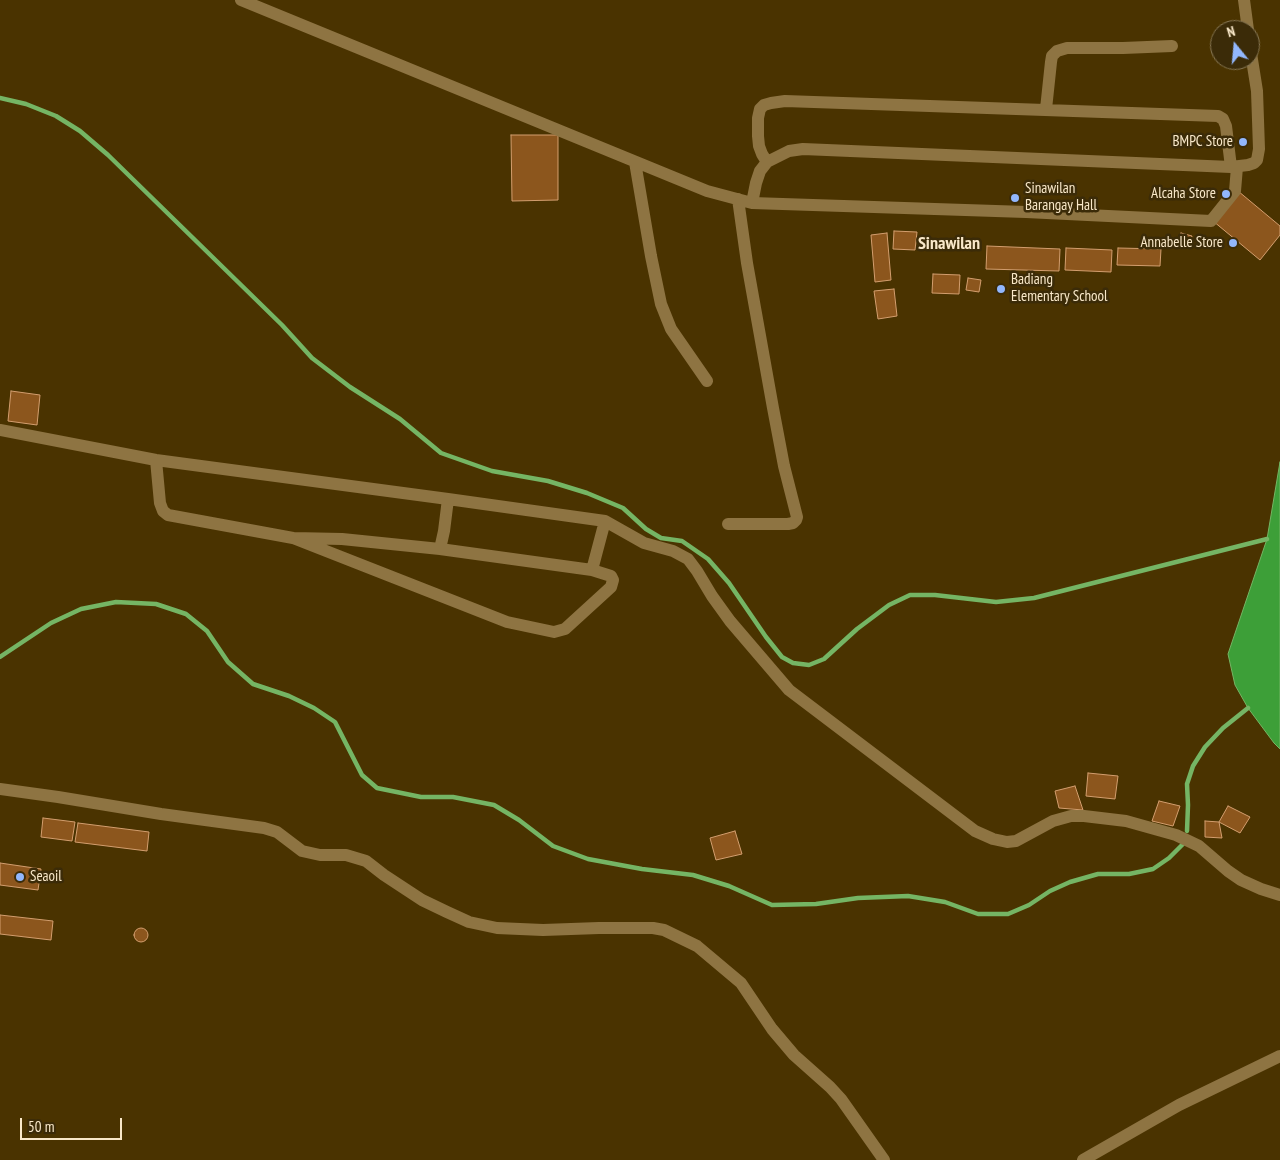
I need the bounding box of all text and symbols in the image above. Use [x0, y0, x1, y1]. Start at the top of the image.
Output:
north arrow [1210, 20, 1260, 70]
text: N [1225, 22, 1237, 41]
place label: BMPC Store [1173, 133, 1233, 151]
marker: BMPC Store [1237, 136, 1249, 148]
place label: Sinawilan Barangay Hall [1025, 180, 1097, 215]
place label: Alcaha Store [1151, 185, 1216, 203]
marker: Alcaha Store [1220, 188, 1232, 200]
marker: Sinawilan Barangay Hall [1009, 192, 1021, 204]
district label: Sinawilan [918, 233, 980, 255]
place label: Annabelle Store [1140, 234, 1223, 252]
marker: Annabelle Store [1227, 237, 1239, 249]
place label: Badiang Elementary School [1011, 271, 1108, 306]
marker: Badiang Elementary School [995, 283, 1007, 295]
place label: Seaoil [30, 868, 62, 886]
marker: Seaoil [14, 871, 26, 883]
scale bar [22, 1108, 125, 1140]
text: 50 m [28, 1117, 54, 1136]

